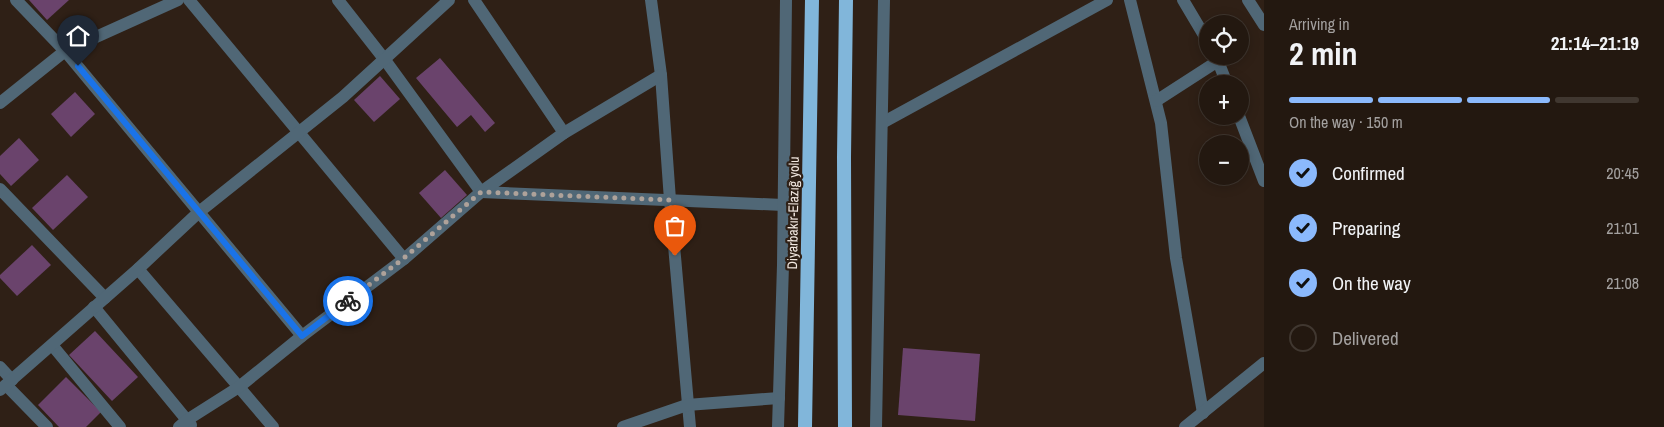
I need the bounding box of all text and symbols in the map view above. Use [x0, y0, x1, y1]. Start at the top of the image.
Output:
text: Arriving in [1289, 13, 1350, 35]
pin [57, 15, 99, 66]
map controls [1199, 15, 1249, 185]
button: locate [1199, 15, 1249, 65]
icon: home [64, 22, 92, 50]
text: 21:14–21:19 [1551, 30, 1639, 56]
text: 2 min [1289, 32, 1358, 75]
button: + [1199, 75, 1249, 125]
text: On the way · 150 m [1289, 111, 1403, 133]
button: − [1199, 135, 1249, 185]
street label: Diyarbakır-Elazığ yolu [783, 156, 803, 270]
icon: check [1289, 159, 1317, 187]
text: Confirmed [1332, 160, 1405, 186]
text: 20:45 [1606, 162, 1639, 184]
pin [654, 205, 696, 256]
icon: bag [661, 212, 689, 240]
icon: check [1289, 214, 1317, 242]
text: Preparing [1332, 215, 1400, 241]
text: 21:01 [1606, 217, 1639, 239]
icon: check [1289, 269, 1317, 297]
text: On the way [1332, 270, 1411, 296]
text: 21:08 [1606, 272, 1639, 294]
courier [323, 276, 373, 326]
icon: bike [334, 287, 362, 315]
text: Delivered [1332, 325, 1399, 351]

